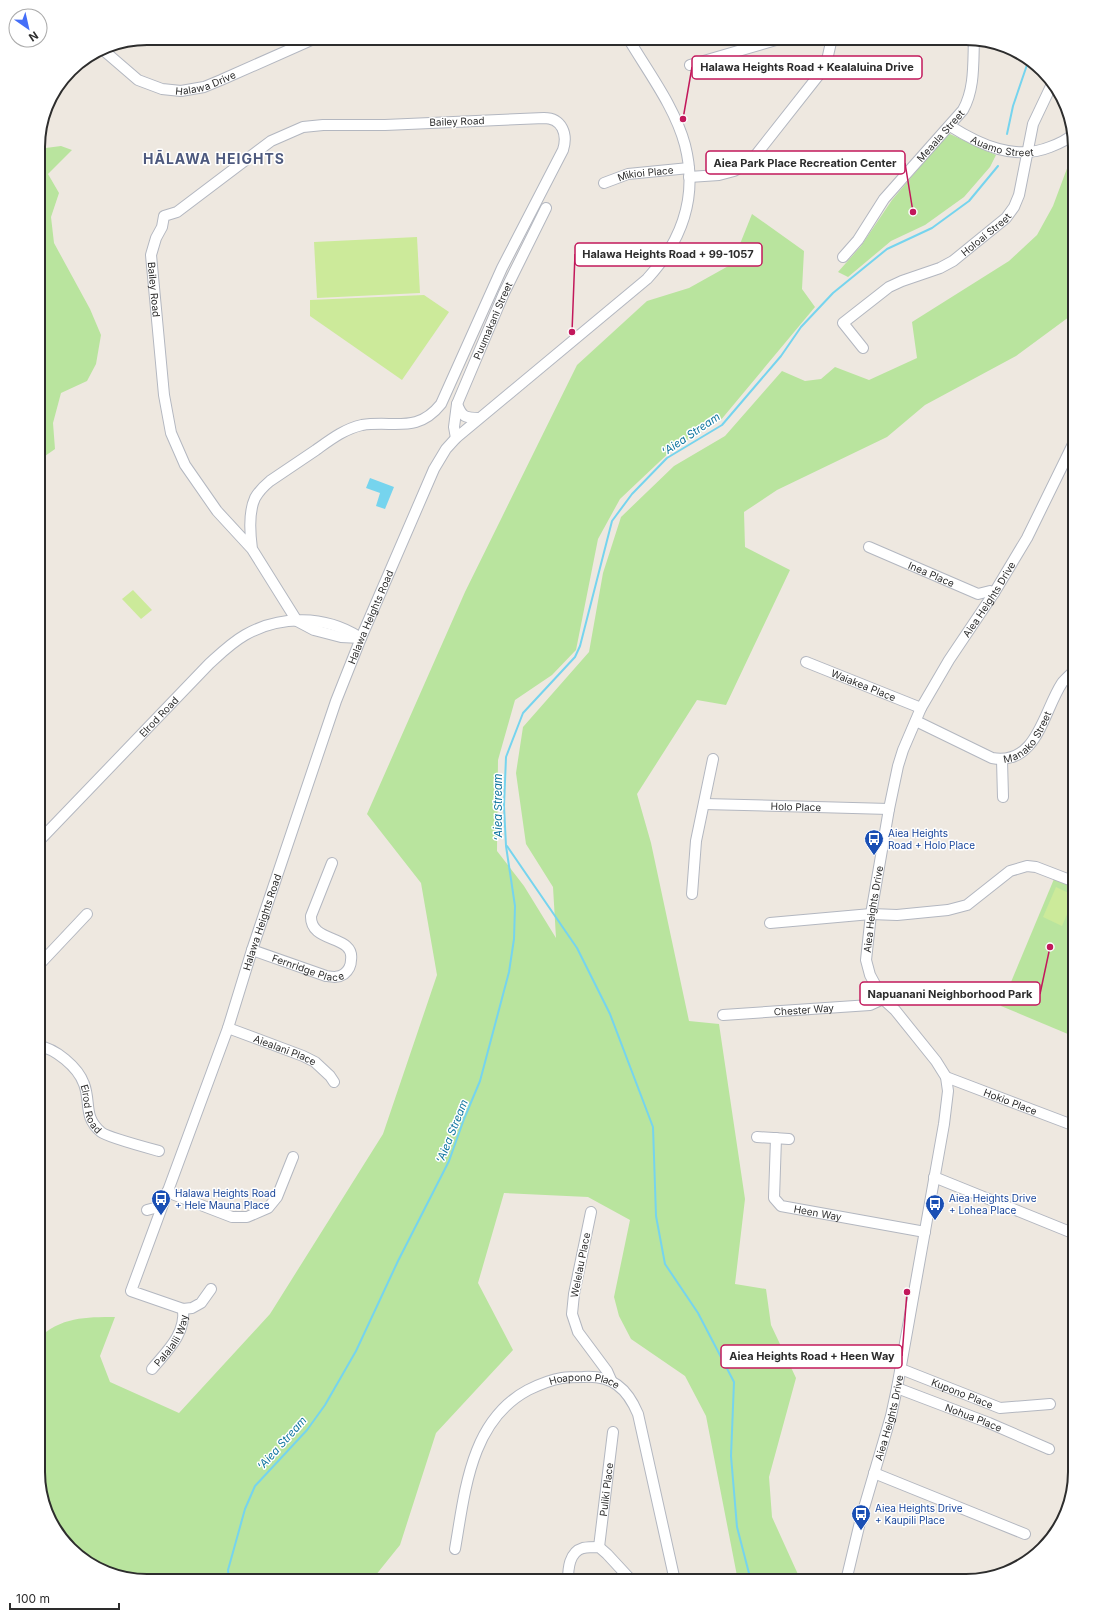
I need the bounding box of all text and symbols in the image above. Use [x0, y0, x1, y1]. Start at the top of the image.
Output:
north arrow [8, 8, 48, 48]
text: N [26, 28, 41, 44]
callout: Halawa Heights Road + Kealaluina Drive [692, 56, 922, 79]
text: Halawa Heights Road + Kealaluina Drive [700, 60, 914, 74]
street label: Halawa Drive [175, 68, 238, 97]
street label: Meaala Street [914, 107, 967, 164]
street label: Bailey Road [429, 114, 485, 128]
street label: Auamo Street [969, 133, 1035, 158]
district label: HĀLAWA HEIGHTS [143, 150, 285, 167]
callout: Aiea Park Place Recreation Center [706, 151, 905, 174]
text: Aiea Park Place Recreation Center [713, 156, 897, 170]
street label: Mikioi Place [616, 164, 674, 183]
street label: Holoai Street [958, 210, 1014, 258]
callout: Halawa Heights Road + 99-1057 [575, 243, 762, 266]
text: Halawa Heights Road + 99-1057 [582, 247, 754, 261]
street label: Bailey Road [146, 261, 163, 318]
street label: Puumakani Street [471, 279, 515, 361]
water label: ʻAiea Stream [659, 409, 723, 458]
street label: Inea Place [907, 559, 956, 589]
street label: Aiea Heights Drive [960, 559, 1018, 639]
street label: Halawa Heights Road [345, 568, 396, 666]
street label: Waiakea Place [829, 667, 898, 703]
street label: Elrod Road [137, 694, 181, 739]
street label: Manako Street [1002, 709, 1054, 765]
water label: ʻAiea Stream [491, 773, 505, 840]
street label: Holo Place [770, 800, 822, 813]
place label: Aiea Heights Road + Holo Place [888, 827, 975, 851]
bus stop icon: Aiea Heights Road + Holo Place [863, 828, 885, 856]
street label: Aiea Heights Drive [861, 865, 885, 953]
street label: Halawa Heights Road [240, 872, 283, 972]
street label: Fernridge Place [271, 952, 346, 983]
callout: Napuanani Neighborhood Park [860, 982, 1040, 1005]
text: Napuanani Neighborhood Park [868, 987, 1033, 1001]
street label: Chester Way [773, 1001, 835, 1018]
street label: Aiealani Place [252, 1032, 318, 1068]
street label: Elrod Road [79, 1083, 104, 1136]
street label: Hokio Place [982, 1086, 1039, 1117]
water label: ʻAiea Stream [433, 1097, 471, 1165]
place label: Halawa Heights Road + Hele Mauna Place [175, 1187, 276, 1211]
bus stop icon: Halawa Heights Road + Hele Mauna Place [150, 1188, 172, 1216]
place label: Aiea Heights Drive + Lohea Place [949, 1192, 1037, 1216]
bus stop icon: Aiea Heights Drive + Lohea Place [924, 1193, 946, 1221]
street label: Heen Way [793, 1202, 843, 1223]
street label: Welelau Place [568, 1231, 592, 1299]
street label: Palaialii Way [151, 1314, 189, 1369]
callout: Aiea Heights Road + Heen Way [721, 1345, 902, 1368]
text: Aiea Heights Road + Heen Way [729, 1349, 895, 1363]
street label: Hoapono Place [548, 1371, 622, 1391]
street label: Aiea Heights Drive [872, 1374, 905, 1462]
street label: Kupono Place [930, 1376, 995, 1411]
street label: Nohua Place [944, 1401, 1004, 1434]
water label: ʻAiea Stream [254, 1413, 310, 1473]
street label: Puliki Place [597, 1462, 615, 1517]
place label: Aiea Heights Drive + Kaupili Place [875, 1502, 963, 1526]
bus stop icon: Aiea Heights Drive + Kaupili Place [850, 1503, 872, 1531]
scale bar [10, 1585, 119, 1611]
text: 100 m [16, 1591, 50, 1606]

